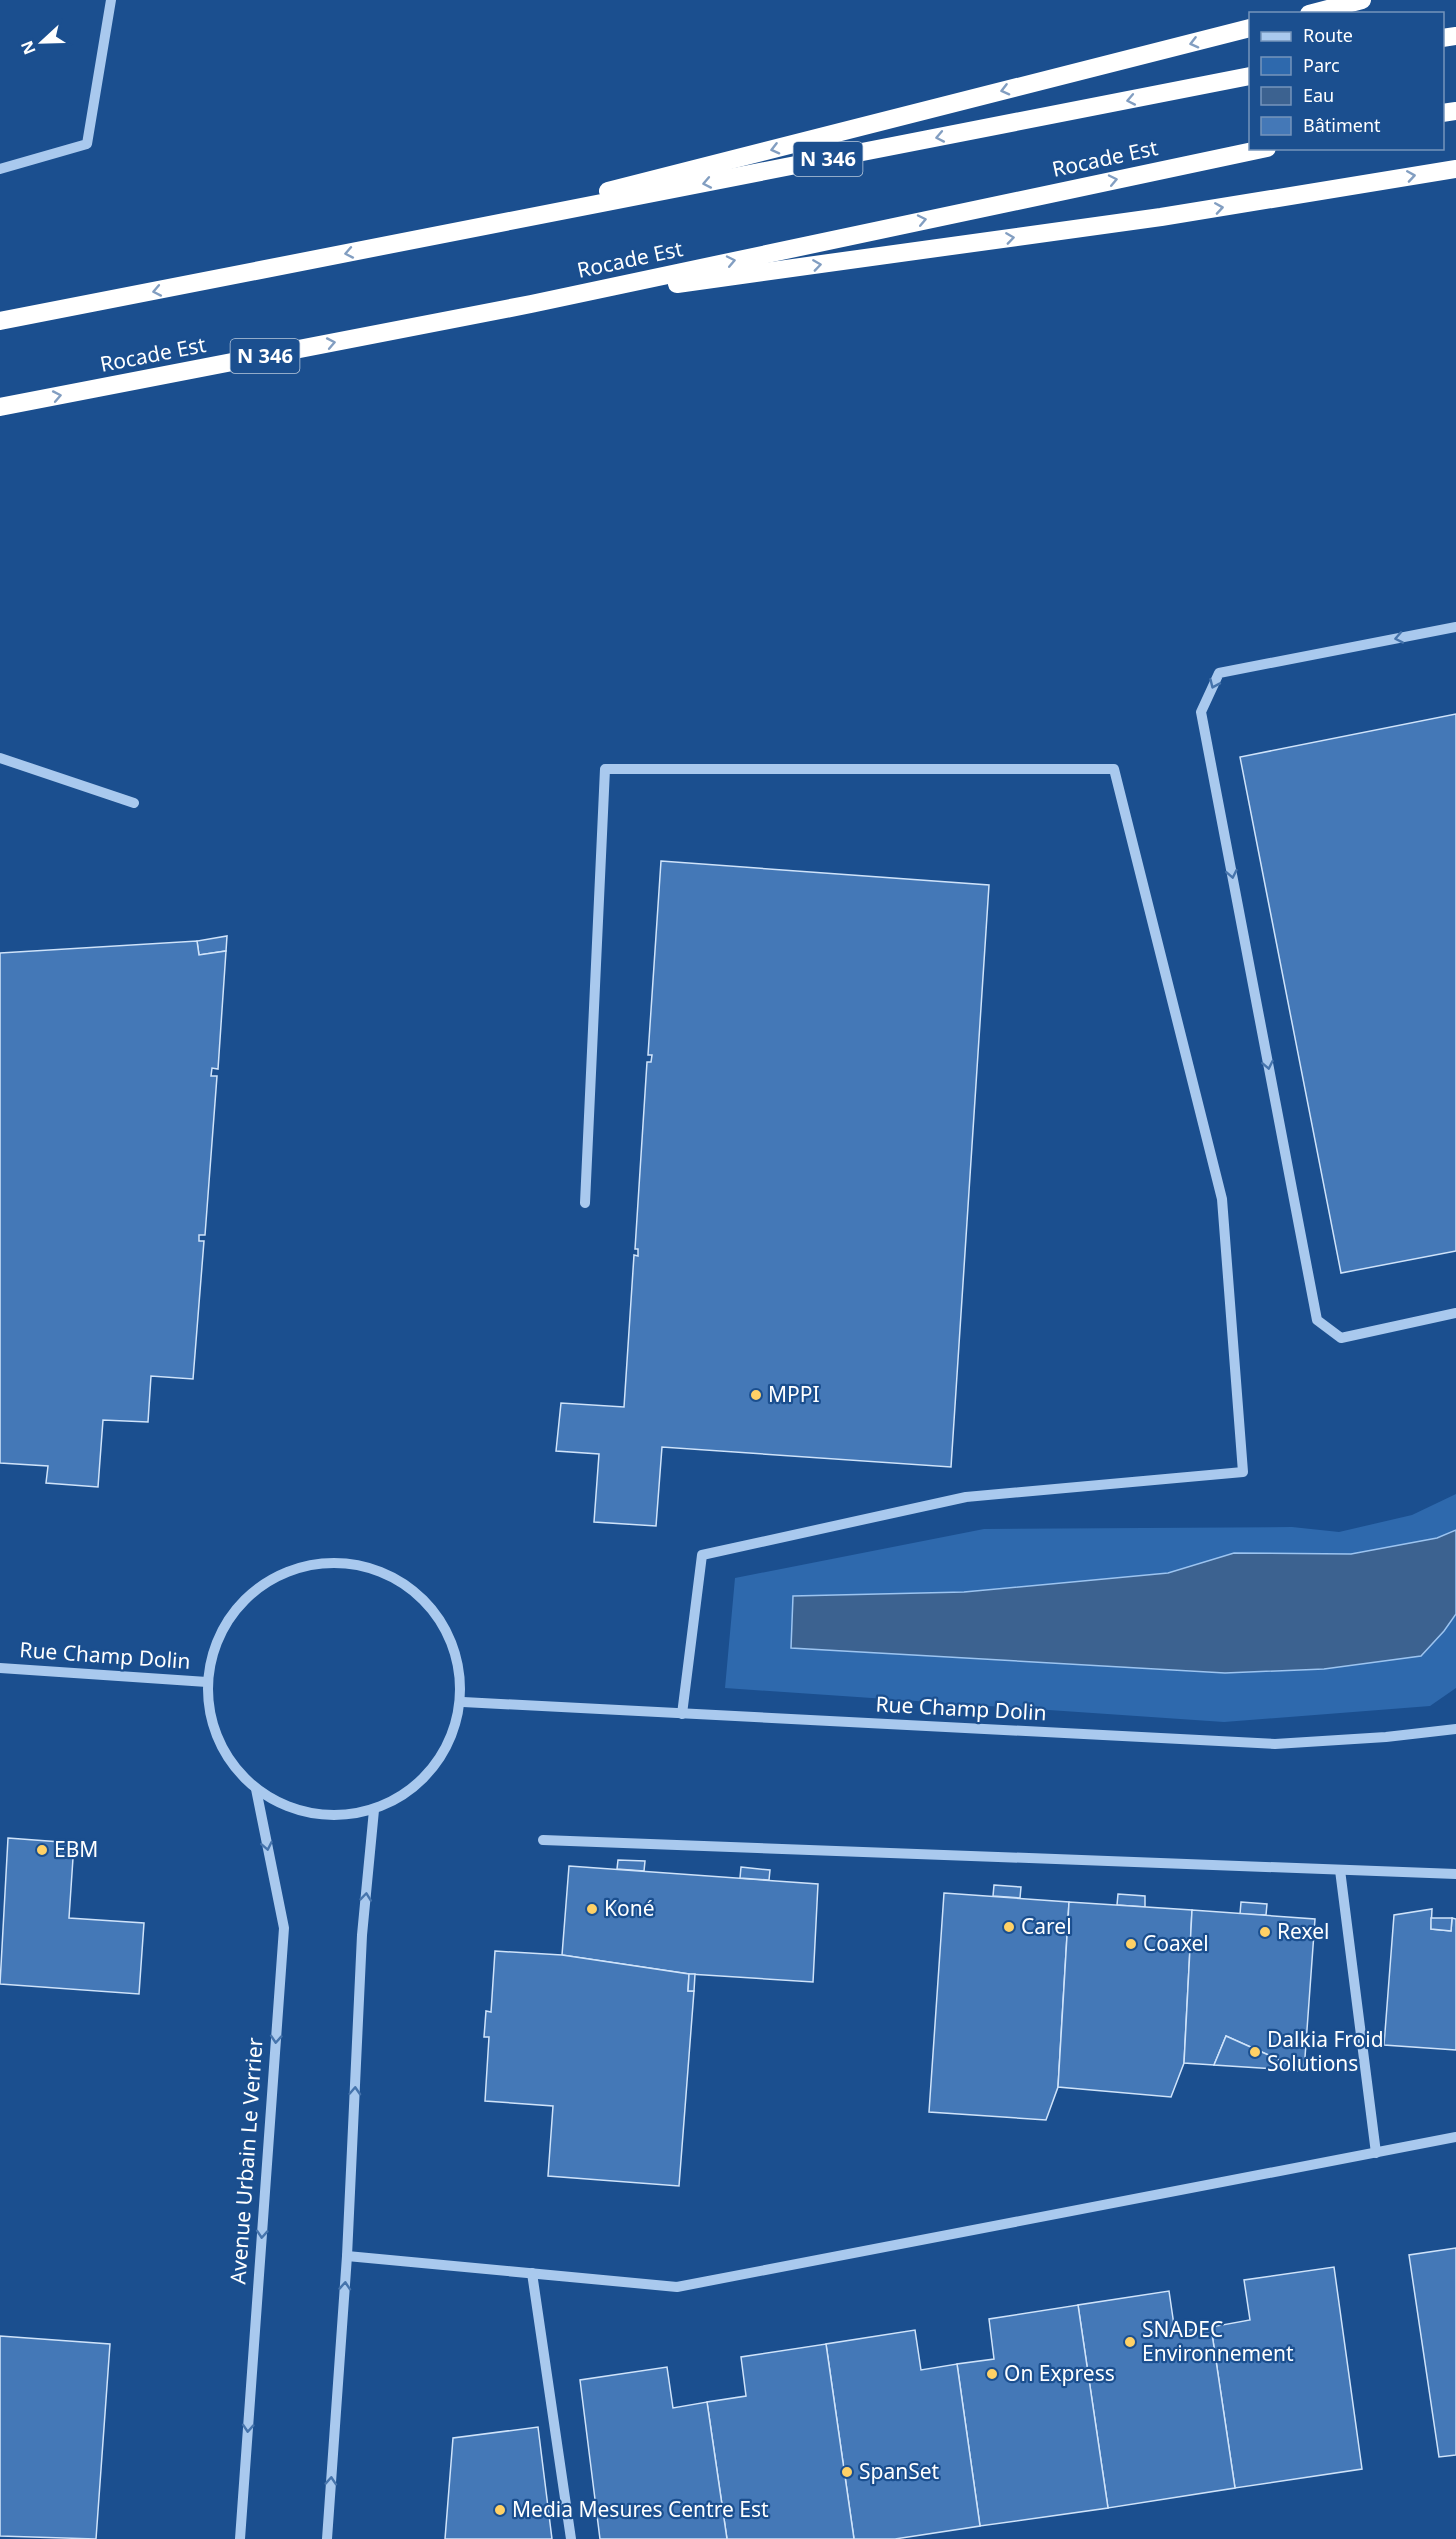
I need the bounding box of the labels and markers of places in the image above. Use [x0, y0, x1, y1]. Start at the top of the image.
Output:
place label: MPPI [768, 1380, 820, 1408]
marker: MPPI [749, 1388, 763, 1402]
place label: EBM [54, 1835, 98, 1863]
marker: EBM [35, 1843, 49, 1857]
place label: Koné [604, 1894, 655, 1922]
marker: Koné [585, 1902, 599, 1916]
place label: Carel [1021, 1912, 1072, 1940]
place label: Rexel [1277, 1917, 1329, 1945]
marker: Carel [1002, 1920, 1016, 1934]
marker: Rexel [1258, 1925, 1272, 1939]
place label: Coaxel [1143, 1929, 1209, 1957]
marker: Coaxel [1124, 1937, 1138, 1951]
place label: Dalkia Froid Solutions [1267, 2025, 1384, 2077]
marker: Dalkia Froid Solutions [1248, 2045, 1262, 2059]
place label: SNADEC Environnement [1142, 2315, 1294, 2367]
marker: SNADEC Environnement [1123, 2335, 1137, 2349]
place label: On Express [1004, 2359, 1115, 2387]
marker: On Express [985, 2367, 999, 2381]
place label: SpanSet [859, 2457, 940, 2485]
marker: SpanSet [840, 2465, 854, 2479]
place label: Media Mesures Centre Est [512, 2495, 769, 2523]
marker: Media Mesures Centre Est [493, 2503, 507, 2517]

